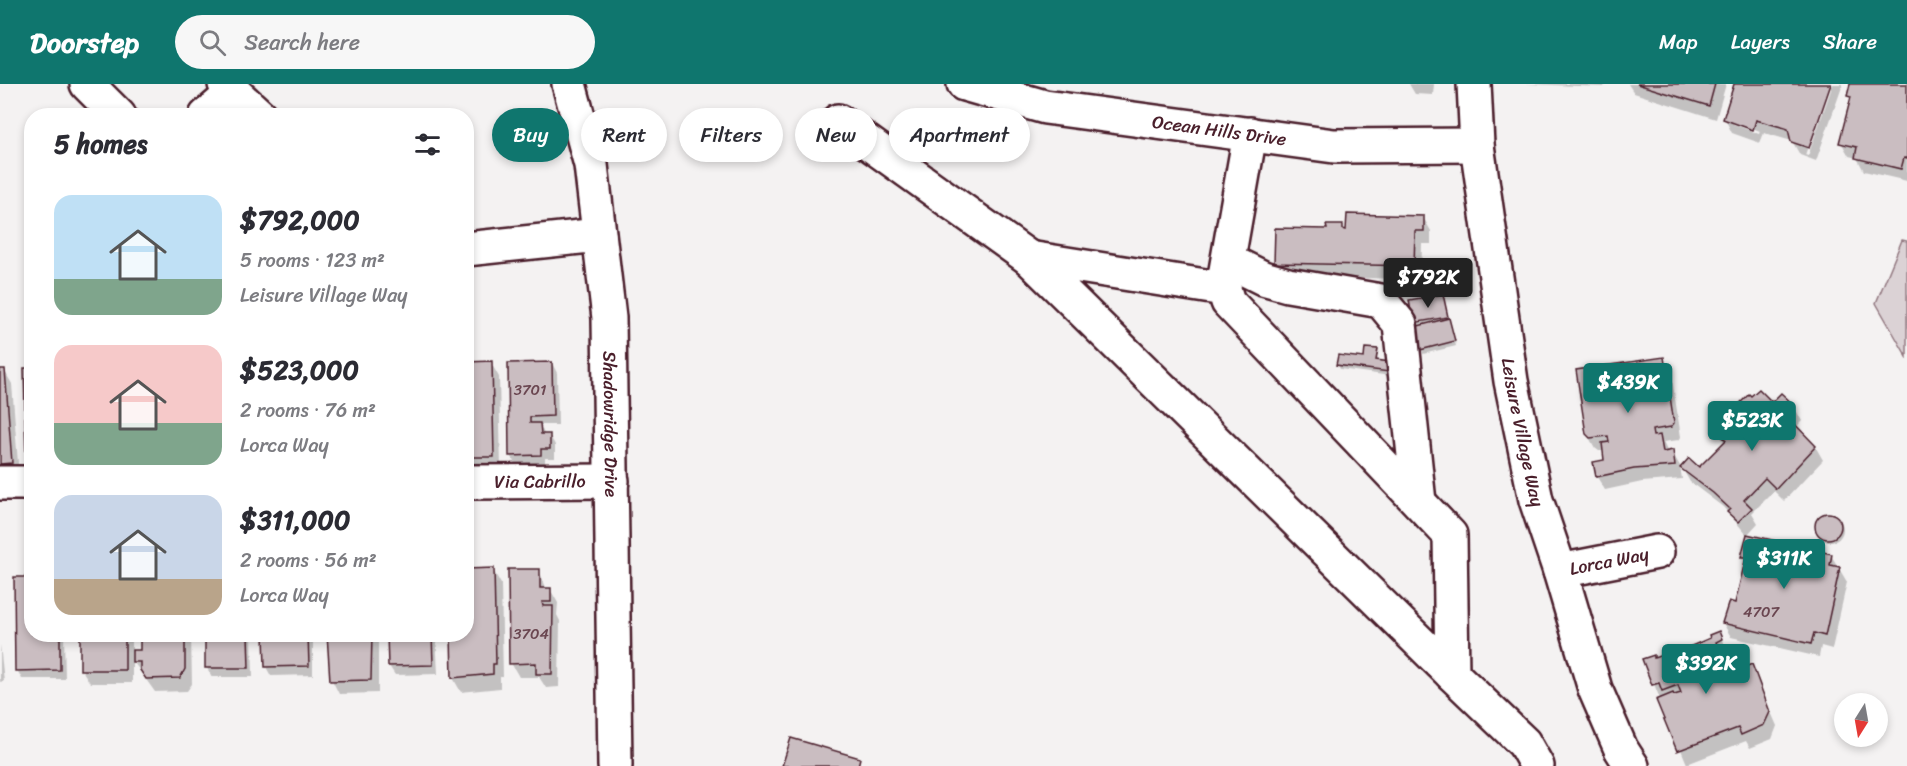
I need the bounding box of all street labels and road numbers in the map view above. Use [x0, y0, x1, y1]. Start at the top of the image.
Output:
street label: Ocean Hills Drive [1150, 106, 1288, 155]
street label: Shadowridge Drive [593, 351, 627, 498]
street label: Leisure Village Way [1492, 356, 1553, 512]
street label: Via Cabrillo [494, 465, 586, 498]
street label: Lorca Way [1567, 538, 1652, 585]

